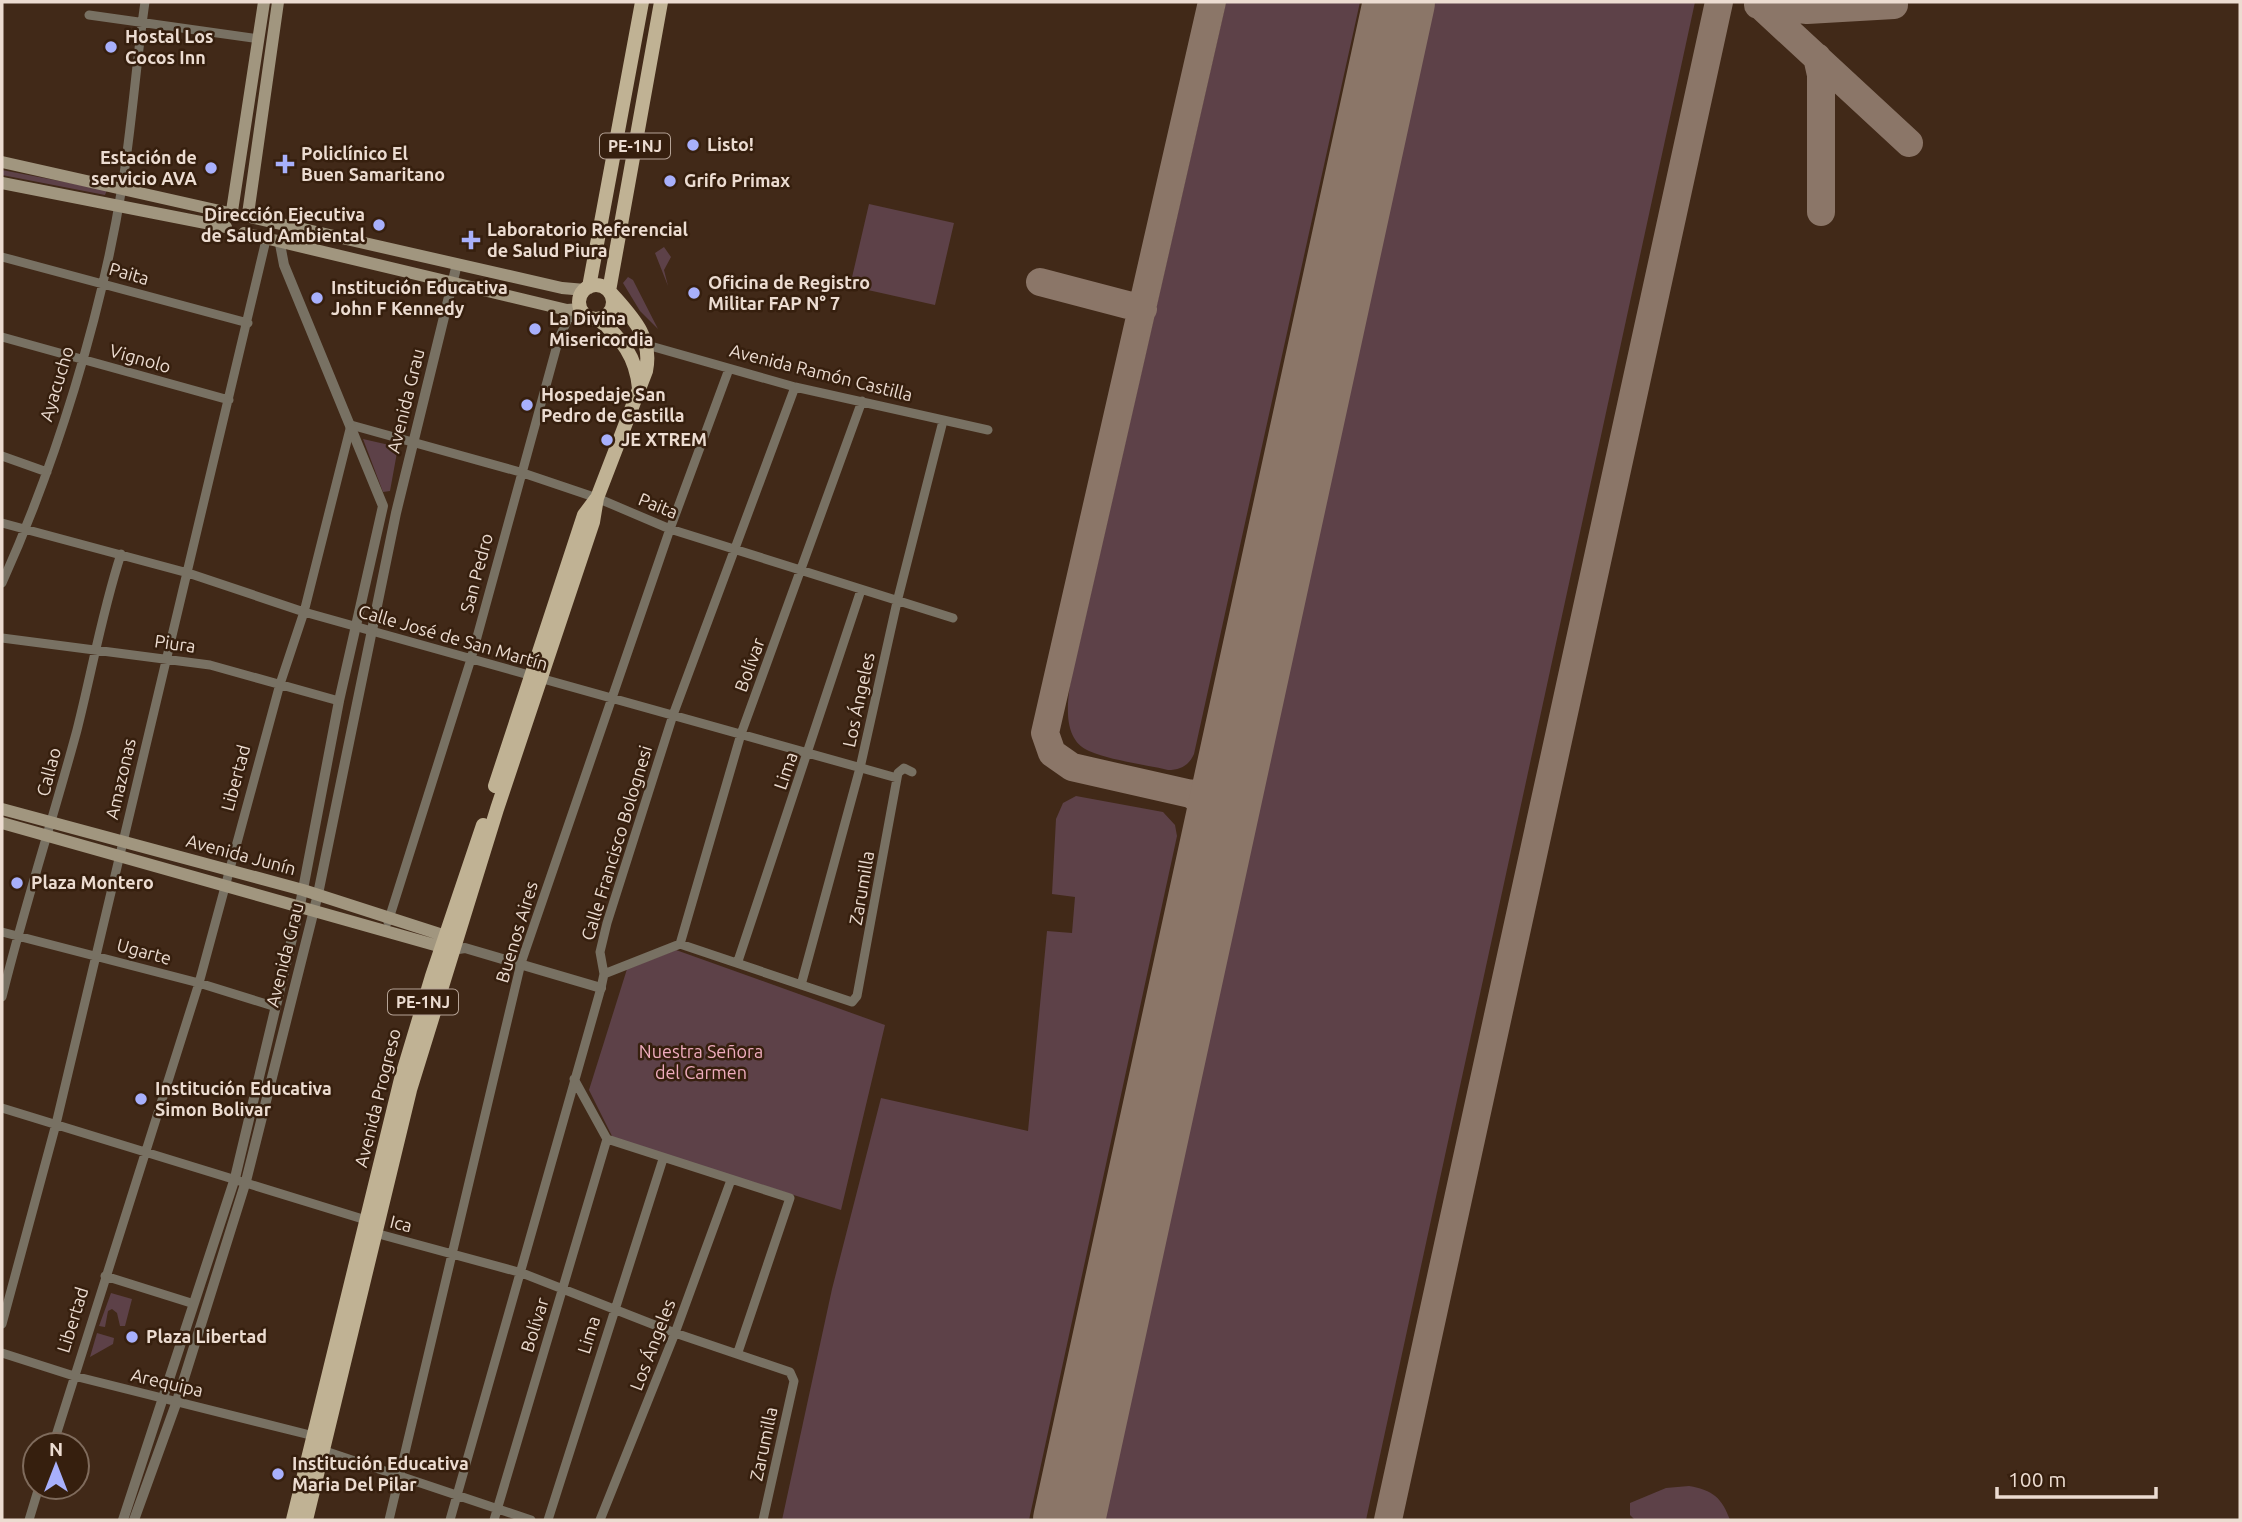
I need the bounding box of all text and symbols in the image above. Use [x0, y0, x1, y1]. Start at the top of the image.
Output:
place label: Hostal Los Cocos Inn [125, 26, 214, 67]
marker: Hostal Los Cocos Inn [103, 39, 119, 55]
road number: PE-1NJ [600, 134, 670, 158]
place label: Listo! [707, 134, 754, 154]
marker: Listo! [685, 137, 701, 153]
place label: Policlínico El Buen Samaritano [301, 143, 445, 184]
place label: Estación de servicio AVA [91, 147, 197, 188]
marker: Policlínico El Buen Samaritano [275, 154, 295, 174]
marker: Estación de servicio AVA [203, 160, 219, 176]
place label: Grifo Primax [684, 170, 790, 190]
marker: Grifo Primax [662, 173, 678, 189]
place label: Dirección Ejecutiva de Salud Ambiental [201, 204, 366, 245]
marker: Dirección Ejecutiva de Salud Ambiental [371, 217, 387, 233]
place label: Laboratorio Referencial de Salud Piura [487, 219, 689, 260]
marker: Laboratorio Referencial de Salud Piura [461, 230, 481, 250]
street label: Paita [107, 258, 152, 288]
place label: Oficina de Registro Militar FAP N° 7 [708, 272, 870, 313]
place label: Institución Educativa John F Kennedy [331, 277, 508, 318]
marker: Oficina de Registro Militar FAP N° 7 [686, 285, 702, 301]
marker: Institución Educativa John F Kennedy [309, 290, 325, 306]
place label: La Divina Misericordia [549, 308, 653, 349]
marker: La Divina Misericordia [527, 321, 543, 337]
street label: Vignolo [107, 340, 173, 376]
street label: Avenida Ramón Castilla [728, 340, 915, 404]
street label: Ayacucho [35, 344, 77, 424]
street label: Avenida Grau [382, 346, 428, 455]
place label: Hospedaje San Pedro de Castilla [541, 384, 685, 425]
marker: Hospedaje San Pedro de Castilla [519, 397, 535, 413]
place label: JE XTREM [621, 429, 707, 449]
marker: JE XTREM [599, 432, 615, 448]
street label: Paita [636, 488, 681, 522]
street label: San Pedro [456, 531, 496, 615]
street label: Calle José de San Martín [356, 600, 550, 674]
street label: Piura [153, 630, 197, 656]
street label: Bolívar [730, 635, 768, 694]
street label: Los Ángeles [837, 650, 878, 749]
street label: Amazonas [101, 736, 139, 821]
street label: Libertad [217, 742, 253, 813]
street label: Calle Francisco Bolognesi [577, 743, 655, 943]
street label: Callao [32, 745, 64, 798]
street label: Lima [769, 749, 801, 792]
street label: Avenida Junín [184, 830, 298, 878]
street label: Zarumilla [845, 849, 877, 927]
place label: Plaza Montero [31, 872, 154, 892]
marker: Plaza Montero [9, 875, 25, 891]
street label: Buenos Aires [491, 878, 541, 985]
street label: Avenida Grau [261, 900, 307, 1009]
street label: Ugarte [115, 934, 174, 968]
road number: PE-1NJ [388, 990, 458, 1014]
street label: Avenida Progreso [350, 1026, 404, 1169]
park label: Nuestra Señora del Carmen [639, 1041, 763, 1082]
place label: Institución Educativa Simon Bolivar [155, 1078, 332, 1119]
marker: Institución Educativa Simon Bolivar [133, 1091, 149, 1107]
street label: Ica [388, 1211, 414, 1235]
street label: Libertad [53, 1284, 91, 1355]
street label: Bolívar [516, 1295, 552, 1354]
street label: Los Ángeles [625, 1296, 679, 1393]
street label: Lima [573, 1313, 603, 1356]
place label: Plaza Libertad [146, 1326, 267, 1346]
marker: Plaza Libertad [124, 1329, 140, 1345]
street label: Arequipa [129, 1364, 205, 1400]
street label: Zarumilla [745, 1405, 781, 1483]
north arrow [21, 1431, 91, 1501]
text: N [49, 1438, 63, 1460]
place label: Institución Educativa Maria Del Pilar [292, 1453, 469, 1494]
scale bar [1997, 1456, 2156, 1500]
marker: Institución Educativa Maria Del Pilar [270, 1466, 286, 1482]
text: 100 m [2008, 1467, 2066, 1491]

